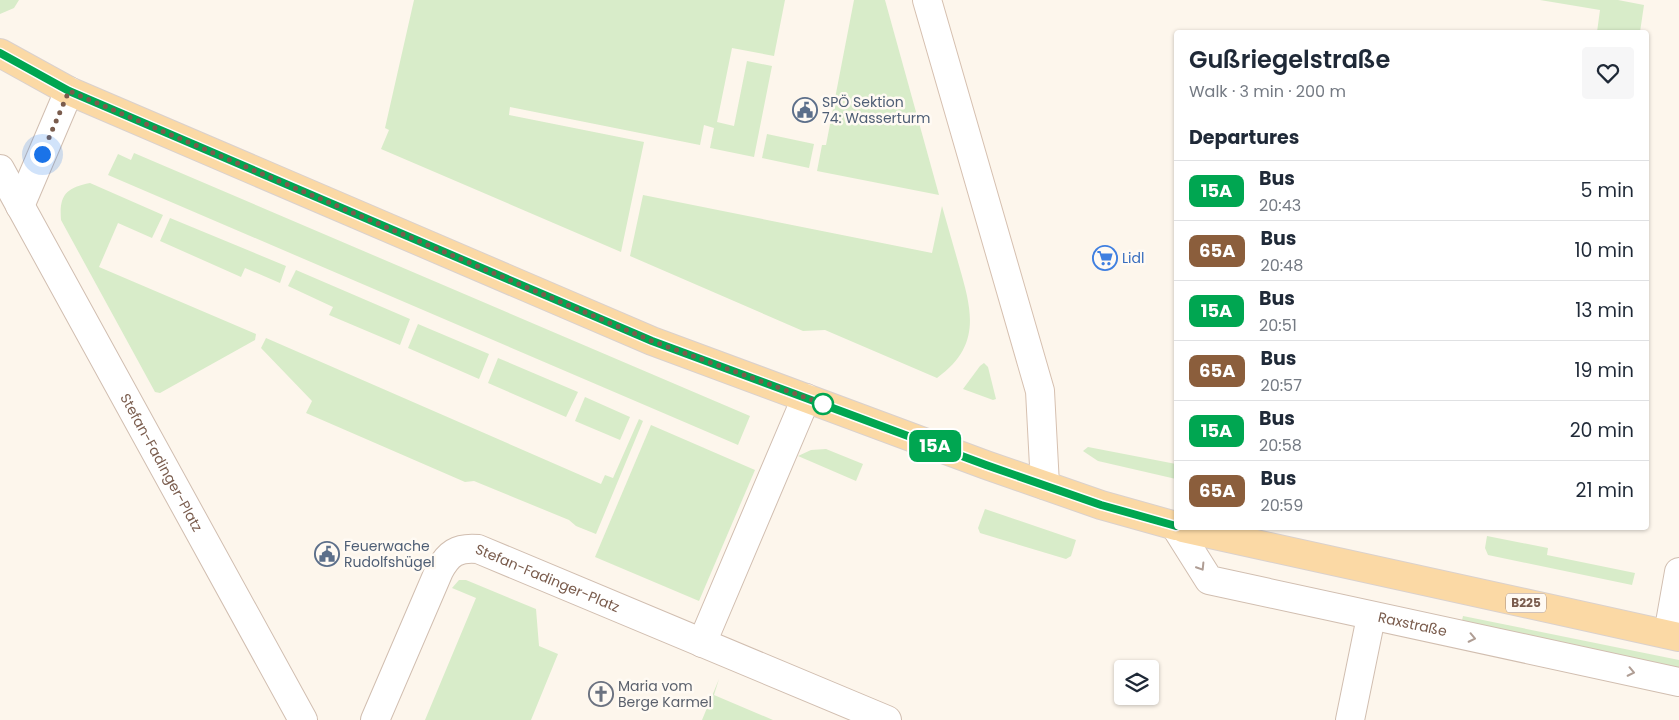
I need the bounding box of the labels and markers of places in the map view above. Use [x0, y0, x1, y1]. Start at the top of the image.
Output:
place label: SPÖ Sektion 74: Wasserturm [822, 92, 931, 128]
public building icon: SPÖ Sektion 74: Wasserturm [792, 97, 818, 123]
supermarket icon: Lidl [1092, 245, 1118, 271]
place label: Lidl [1122, 248, 1144, 268]
unlabelled marker [812, 393, 834, 415]
place label: Feuerwache Rudolfshügel [344, 536, 435, 572]
public building icon: Feuerwache Rudolfshügel [314, 541, 340, 567]
place label: Maria vom Berge Karmel [618, 676, 712, 712]
church icon: Maria vom Berge Karmel [588, 681, 614, 707]

